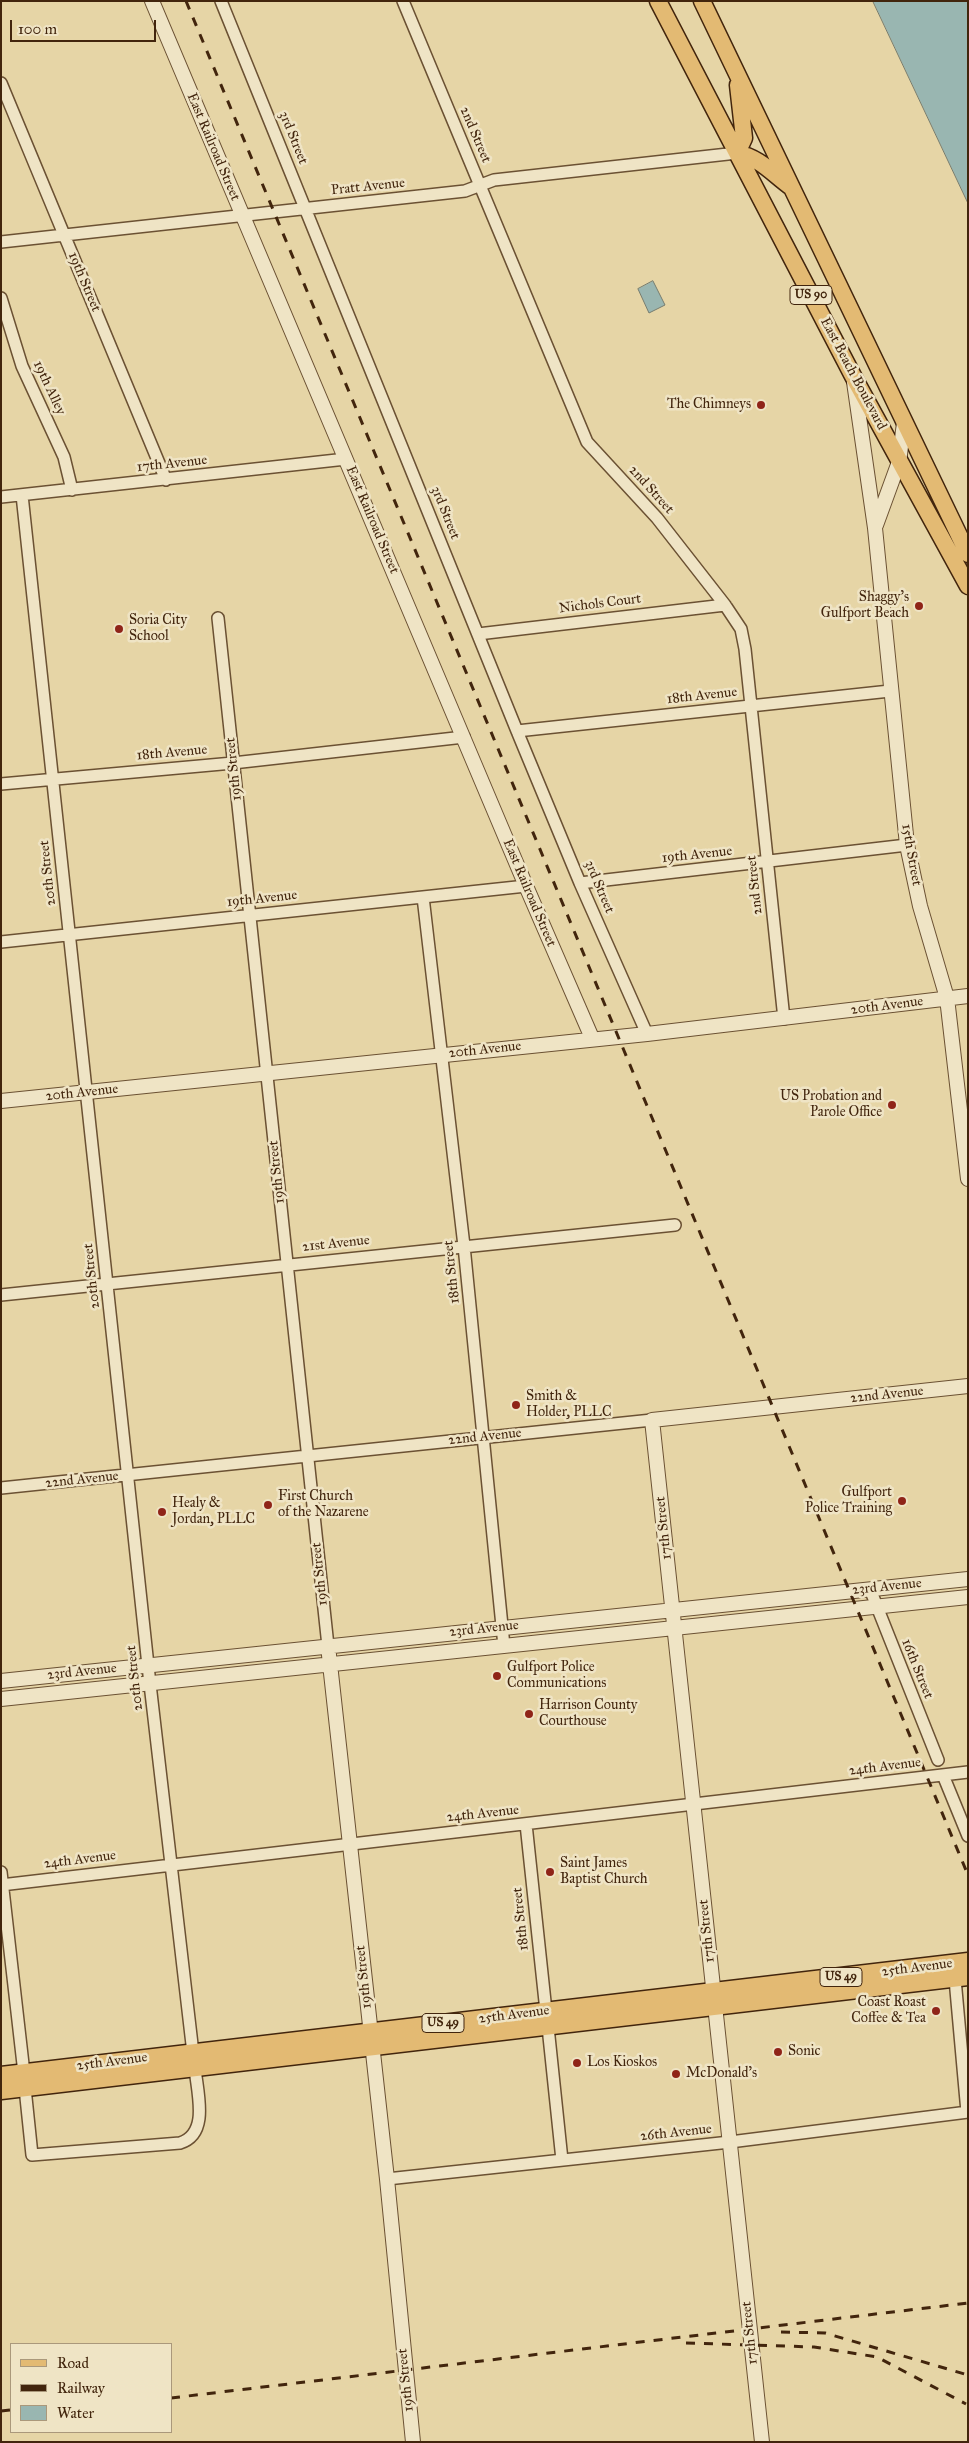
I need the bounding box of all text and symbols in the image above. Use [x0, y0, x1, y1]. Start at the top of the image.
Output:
scale bar [12, 10, 159, 42]
text: 100 m [18, 20, 57, 38]
street label: East Railroad Street [183, 91, 243, 203]
street label: 2nd Street [456, 104, 494, 166]
street label: 3rd Street [275, 109, 311, 167]
street label: Pratt Avenue [330, 175, 406, 199]
street label: 19th Street [64, 250, 104, 314]
road number: US 90 [790, 286, 832, 304]
street label: East Beach Boulevard [816, 315, 890, 433]
street label: 19th Alley [29, 358, 69, 418]
place label: The Chimneys [667, 397, 751, 413]
marker: The Chimneys [755, 399, 767, 411]
street label: 17th Avenue [136, 452, 208, 476]
street label: 2nd Street [625, 462, 677, 518]
street label: East Railroad Street [342, 464, 402, 576]
street label: 3rd Street [427, 484, 463, 542]
place label: Shaggy's Gulfport Beach [821, 590, 909, 622]
street label: Nichols Court [558, 591, 642, 617]
marker: Shaggy's Gulfport Beach [913, 600, 925, 612]
place label: Soria City School [129, 613, 187, 646]
marker: Soria City School [113, 623, 125, 635]
street label: 18th Avenue [666, 684, 738, 708]
street label: 19th Street [222, 737, 246, 801]
street label: 18th Avenue [136, 742, 208, 764]
street label: 15th Street [897, 823, 925, 887]
street label: East Railroad Street [499, 837, 559, 949]
street label: 20th Street [36, 840, 60, 906]
street label: 19th Avenue [661, 843, 733, 867]
street label: 2nd Street [744, 855, 766, 915]
street label: 3rd Street [580, 858, 618, 916]
street label: 19th Avenue [226, 887, 298, 911]
street label: 20th Avenue [850, 993, 924, 1019]
street label: 20th Avenue [448, 1038, 522, 1062]
street label: 20th Avenue [45, 1081, 119, 1105]
place label: US Probation and Parole Office [780, 1089, 882, 1122]
marker: US Probation and Parole Office [886, 1099, 898, 1111]
street label: 19th Street [265, 1140, 289, 1204]
street label: 21st Avenue [302, 1232, 370, 1256]
street label: 18th Street [440, 1240, 464, 1304]
street label: 20th Street [80, 1243, 104, 1309]
street label: 22nd Avenue [850, 1383, 924, 1407]
place label: Smith & Holder, PLLC [526, 1389, 611, 1421]
marker: Smith & Holder, PLLC [510, 1399, 522, 1411]
street label: 22nd Avenue [448, 1425, 522, 1449]
street label: 22nd Avenue [45, 1468, 119, 1492]
place label: Gulfport Police Training [805, 1485, 892, 1518]
place label: First Church of the Nazarene [278, 1489, 369, 1521]
marker: Gulfport Police Training [896, 1495, 908, 1507]
place label: Healy & Jordan, PLLC [172, 1496, 255, 1528]
street label: 17th Street [652, 1496, 676, 1560]
marker: First Church of the Nazarene [262, 1499, 274, 1511]
marker: Healy & Jordan, PLLC [156, 1506, 168, 1518]
street label: 19th Street [308, 1542, 332, 1606]
street label: 23rd Avenue [851, 1575, 923, 1599]
street label: 23rd Avenue [448, 1617, 520, 1641]
street label: 16th Street [897, 1637, 937, 1701]
street label: 20th Street [123, 1645, 147, 1711]
street label: 23rd Avenue [46, 1660, 118, 1684]
place label: Gulfport Police Communications [507, 1660, 606, 1692]
marker: Gulfport Police Communications [491, 1670, 503, 1682]
place label: Harrison County Courthouse [539, 1698, 637, 1730]
marker: Harrison County Courthouse [523, 1708, 535, 1720]
street label: 24th Avenue [848, 1754, 922, 1780]
street label: 24th Avenue [446, 1802, 520, 1826]
street label: 24th Avenue [43, 1847, 117, 1873]
place label: Saint James Baptist Church [560, 1856, 648, 1888]
marker: Saint James Baptist Church [544, 1866, 556, 1878]
street label: 18th Street [509, 1887, 533, 1951]
street label: 17th Street [695, 1899, 719, 1963]
street label: 19th Street [352, 1945, 376, 2009]
street label: 25th Avenue [881, 1955, 953, 1981]
road number: US 49 [820, 1968, 862, 1986]
place label: Coast Roast Coffee & Tea [851, 1995, 926, 2028]
street label: 25th Avenue [478, 2002, 550, 2028]
marker: Coast Roast Coffee & Tea [930, 2005, 942, 2017]
road number: US 49 [422, 2014, 464, 2032]
place label: Sonic [788, 2044, 820, 2060]
marker: Sonic [772, 2046, 784, 2058]
street label: 25th Avenue [76, 2049, 148, 2075]
place label: Los Kioskos [587, 2055, 657, 2071]
marker: Los Kioskos [571, 2057, 583, 2069]
place label: McDonald's [686, 2066, 757, 2082]
marker: McDonald's [670, 2068, 682, 2080]
street label: 26th Avenue [639, 2121, 713, 2145]
street label: 17th Street [738, 2301, 762, 2365]
legend [10, 2343, 172, 2433]
street label: 19th Street [394, 2348, 418, 2412]
text: Road [57, 2354, 89, 2372]
text: Railway [57, 2379, 105, 2397]
text: Water [57, 2404, 94, 2422]

